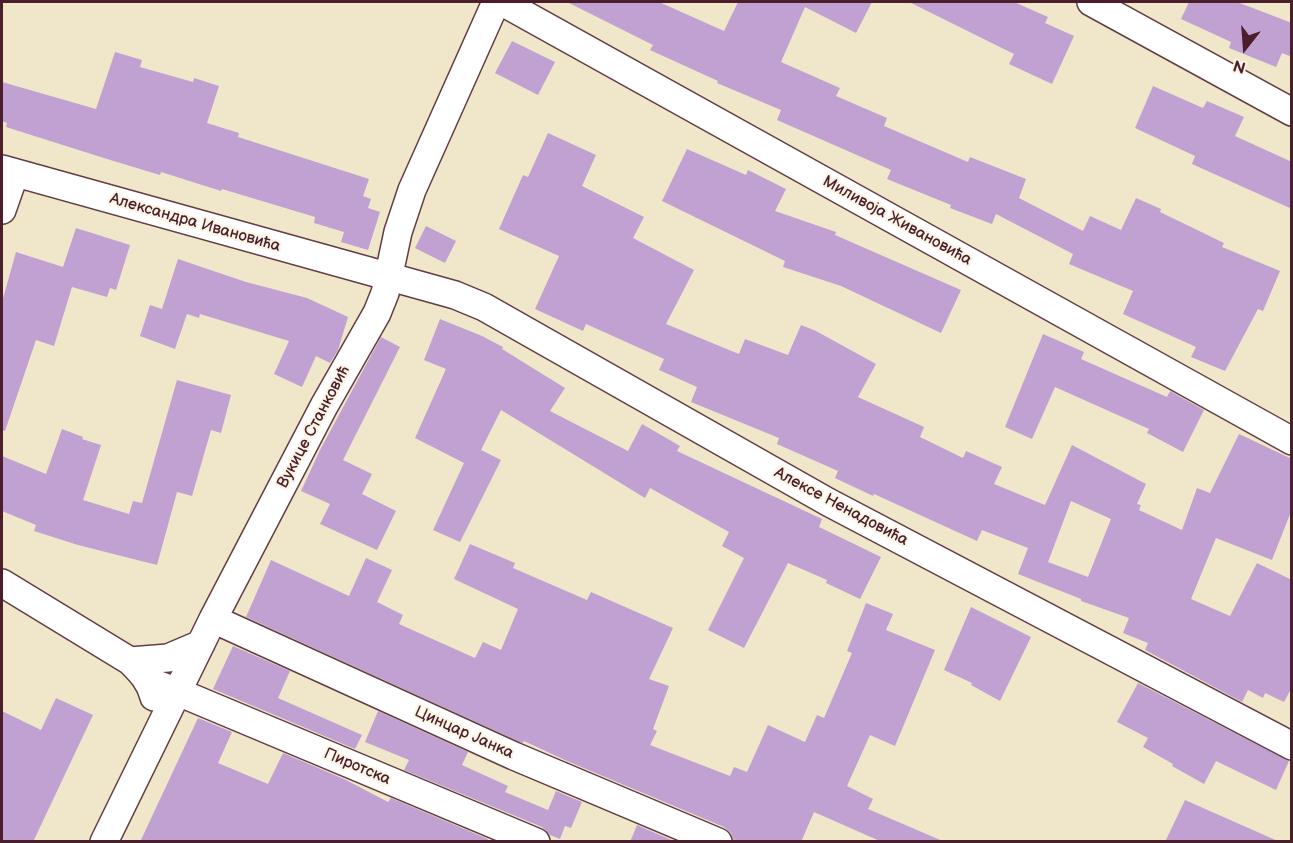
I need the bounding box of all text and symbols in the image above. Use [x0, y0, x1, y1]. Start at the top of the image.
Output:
north arrow [1215, 18, 1275, 78]
text: N [1231, 55, 1248, 77]
street label: Миливоја Живановића [819, 172, 975, 270]
street label: Александра Ивановића [107, 189, 283, 257]
street label: Вукице Станковић [274, 362, 354, 492]
street label: Алексе Ненадовића [771, 464, 911, 550]
street label: Цинцар Јанка [412, 703, 516, 763]
street label: Пиротска [321, 744, 393, 790]

